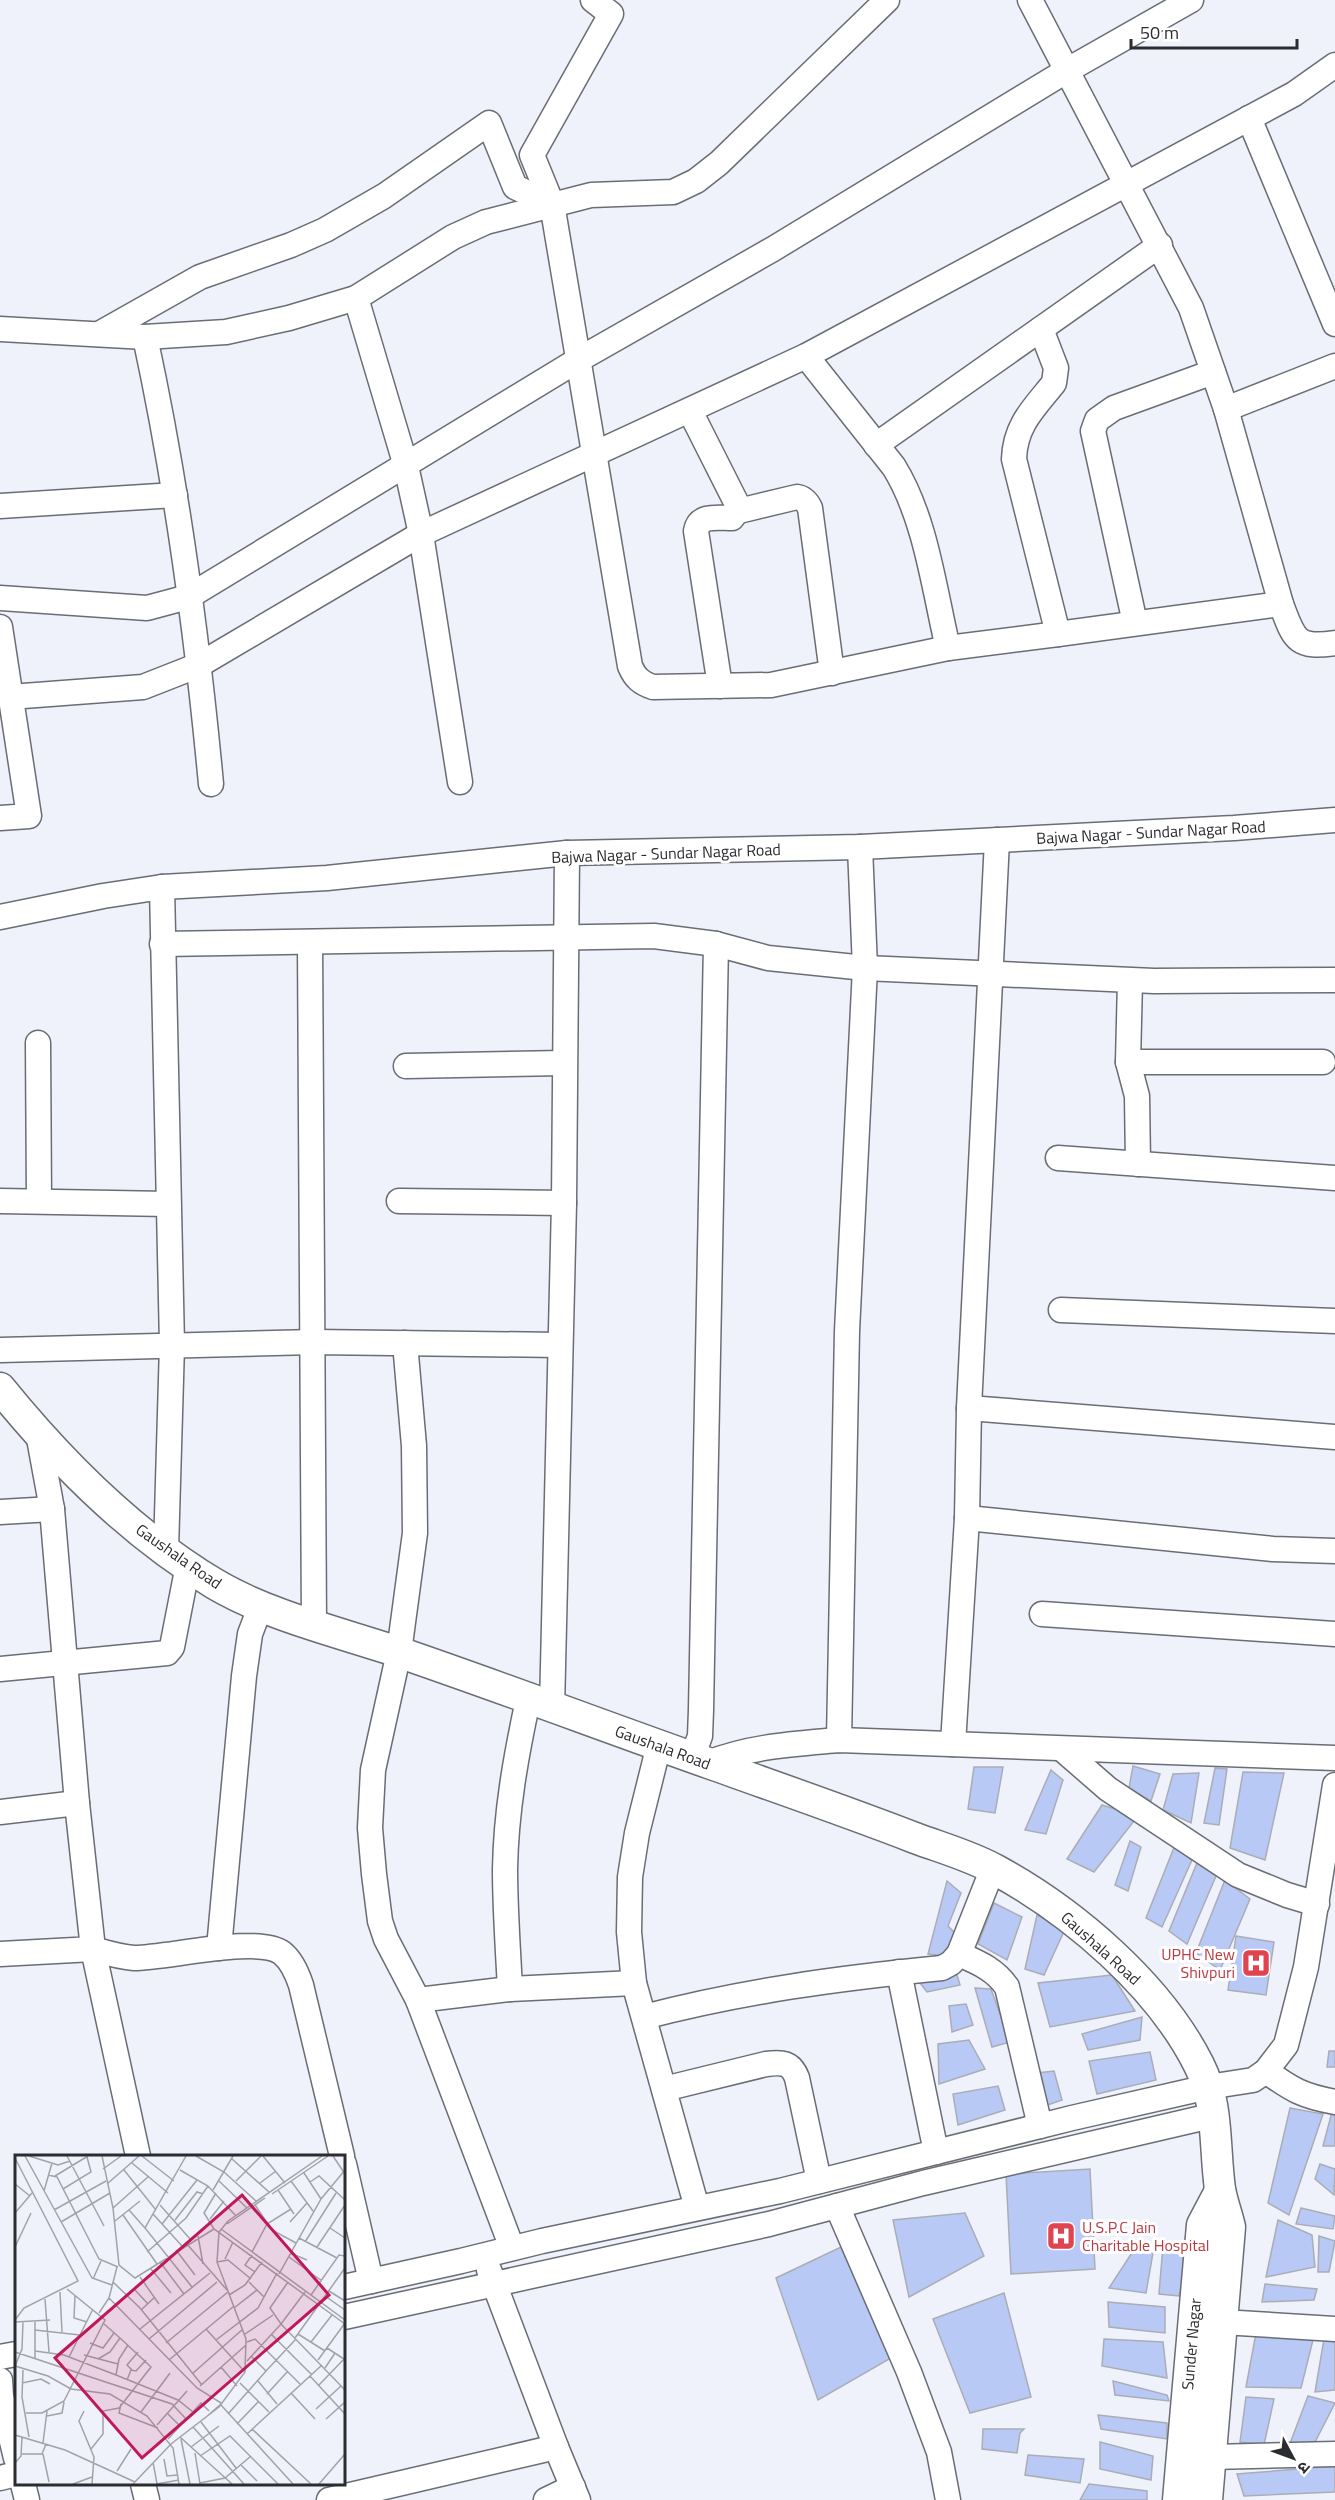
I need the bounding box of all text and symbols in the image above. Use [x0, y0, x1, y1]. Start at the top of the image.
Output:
scale bar [1131, 12, 1298, 50]
text: 50 m [1140, 19, 1179, 46]
street label: Bajwa Nagar - Sundar Nagar Road [1036, 814, 1266, 850]
street label: Bajwa Nagar - Sundar Nagar Road [551, 837, 781, 869]
street label: Gaushala Road [131, 1517, 227, 1595]
street label: Gaushala Road [612, 1719, 714, 1775]
street label: Gaushala Road [1056, 1906, 1146, 1990]
place label: UPHC New Shivpuri [1161, 1942, 1235, 1984]
hospital icon: UPHC New Shivpuri [1240, 1947, 1272, 1979]
inset map [15, 2155, 345, 2485]
place label: U.S.P.C Jain Charitable Hospital [1082, 2215, 1210, 2257]
hospital icon: U.S.P.C Jain Charitable Hospital [1045, 2220, 1077, 2252]
street label: Sunder Nagar [1175, 2297, 1207, 2391]
north arrow [1263, 2428, 1323, 2488]
text: उ [1292, 2456, 1316, 2480]

